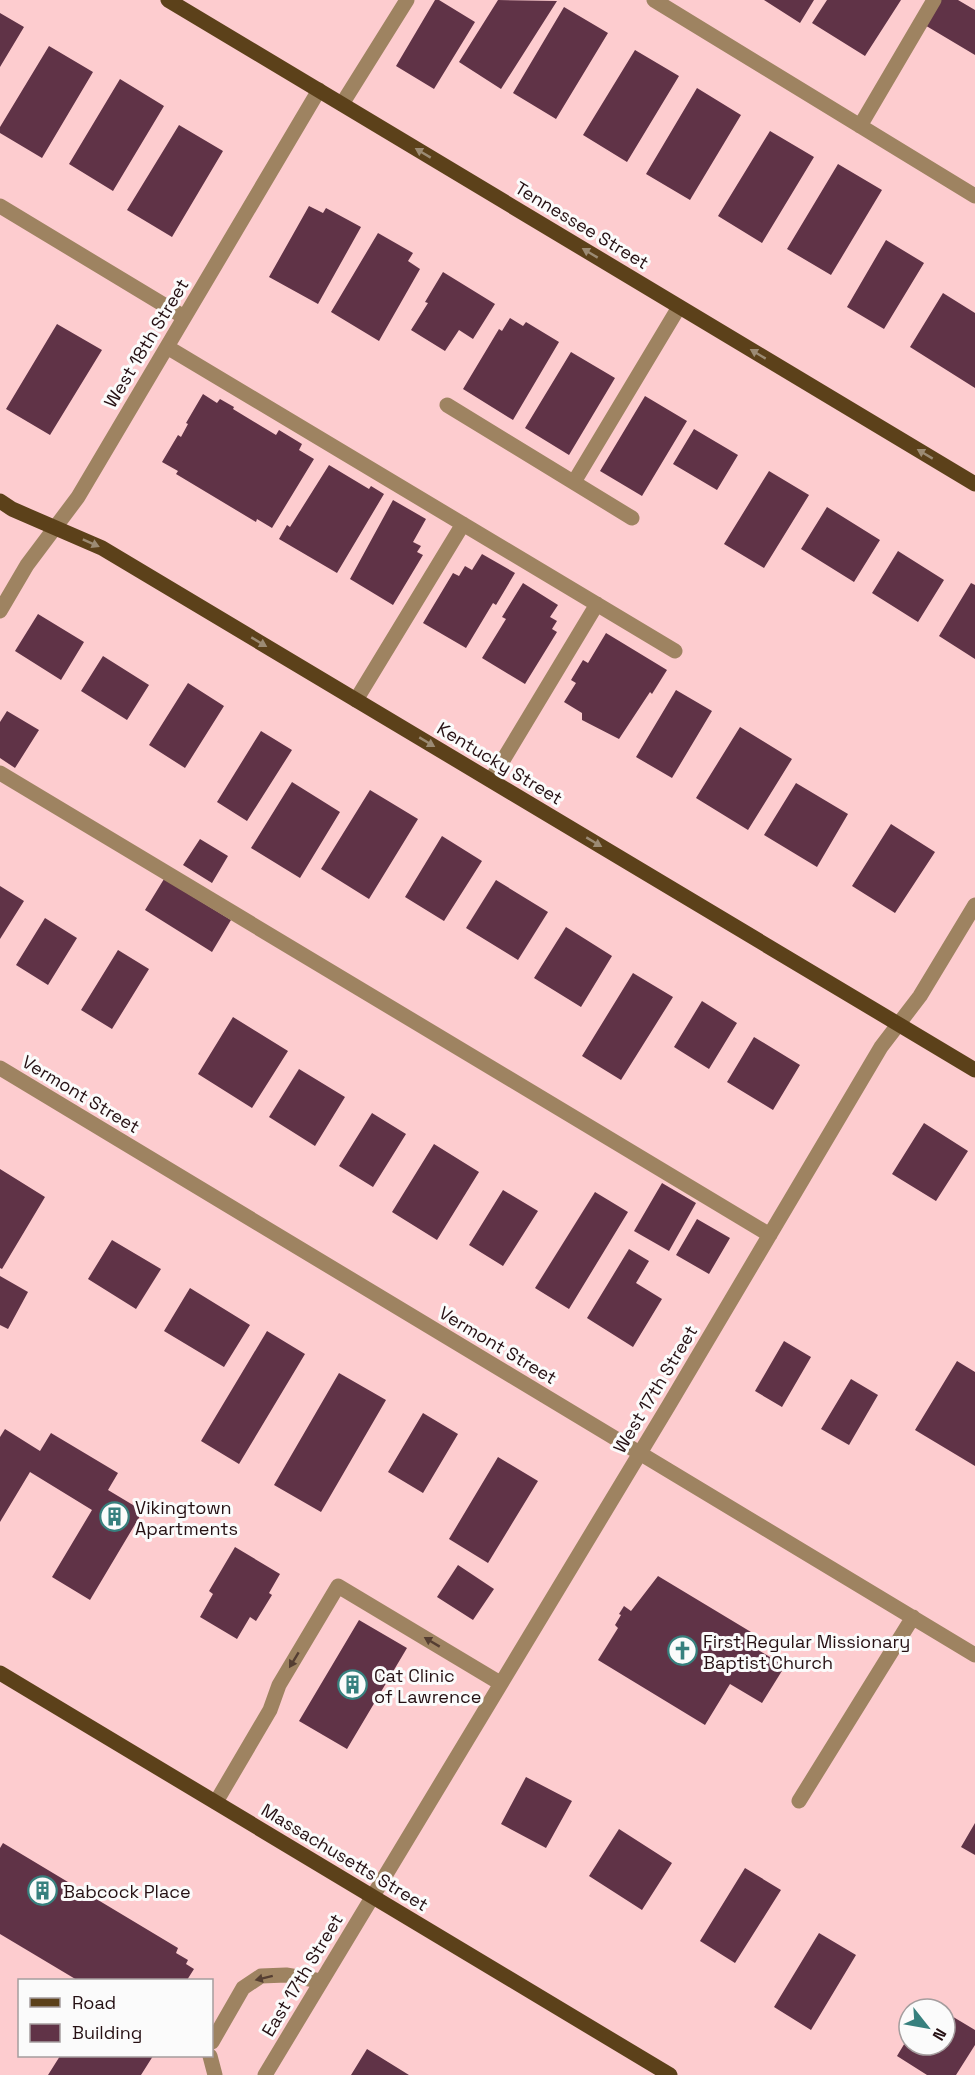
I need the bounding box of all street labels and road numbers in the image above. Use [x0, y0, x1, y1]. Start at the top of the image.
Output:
street label: Tennessee Street [511, 176, 653, 274]
street label: West 18th Street [99, 274, 193, 412]
street label: Kentucky Street [433, 716, 567, 810]
street label: Vermont Street [18, 1050, 144, 1138]
street label: Vermont Street [435, 1301, 561, 1389]
street label: West 17th Street [608, 1321, 702, 1457]
street label: Massachusetts Street [257, 1798, 433, 1916]
street label: East 17th Street [256, 1909, 348, 2041]

